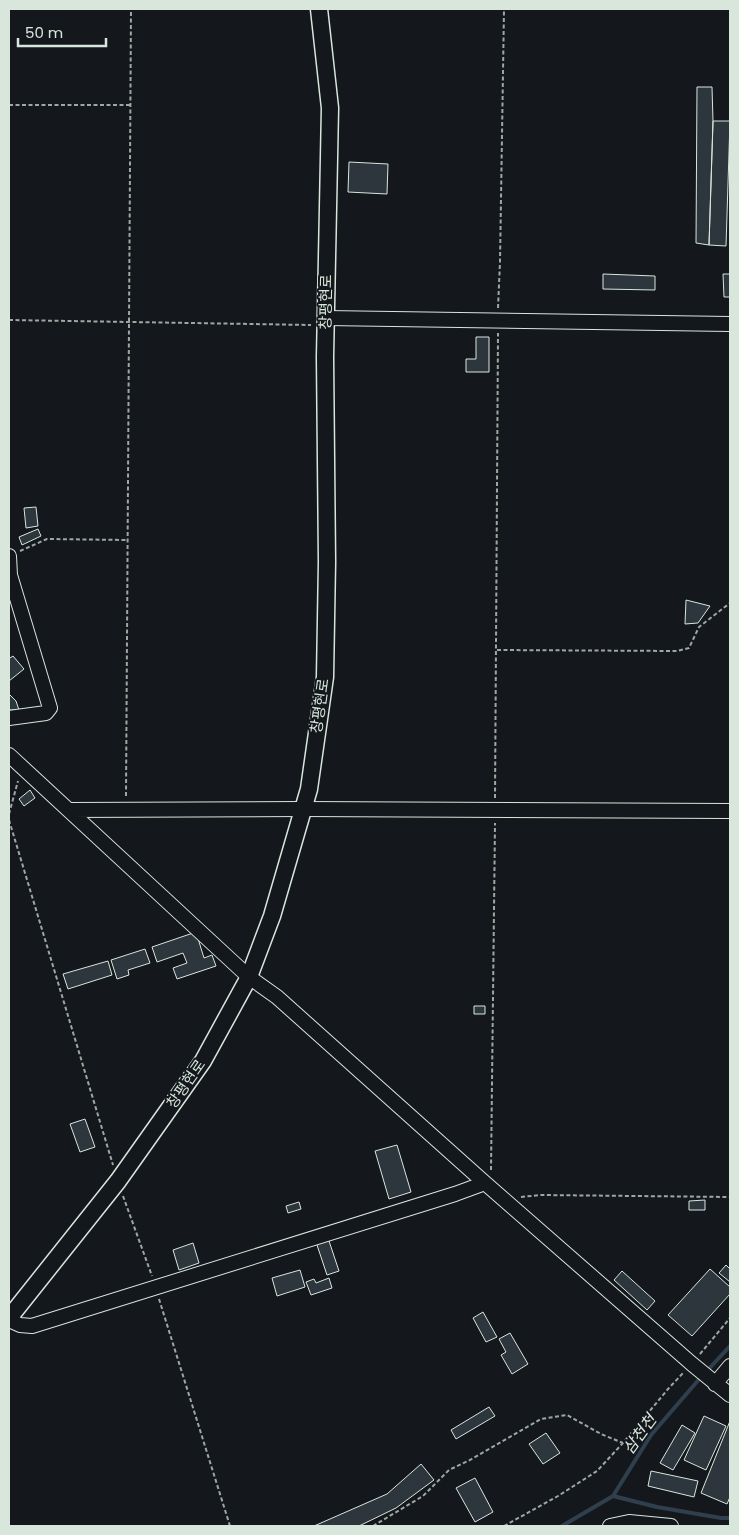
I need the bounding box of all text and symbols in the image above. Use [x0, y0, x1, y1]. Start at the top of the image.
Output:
scale bar [18, 15, 105, 47]
text: 50 m [25, 22, 63, 43]
street label: 창평현로 [315, 274, 336, 330]
street label: 창평현로 [305, 677, 334, 735]
street label: 창평현로 [161, 1055, 210, 1112]
water label: 삼천천 [617, 1408, 663, 1459]

